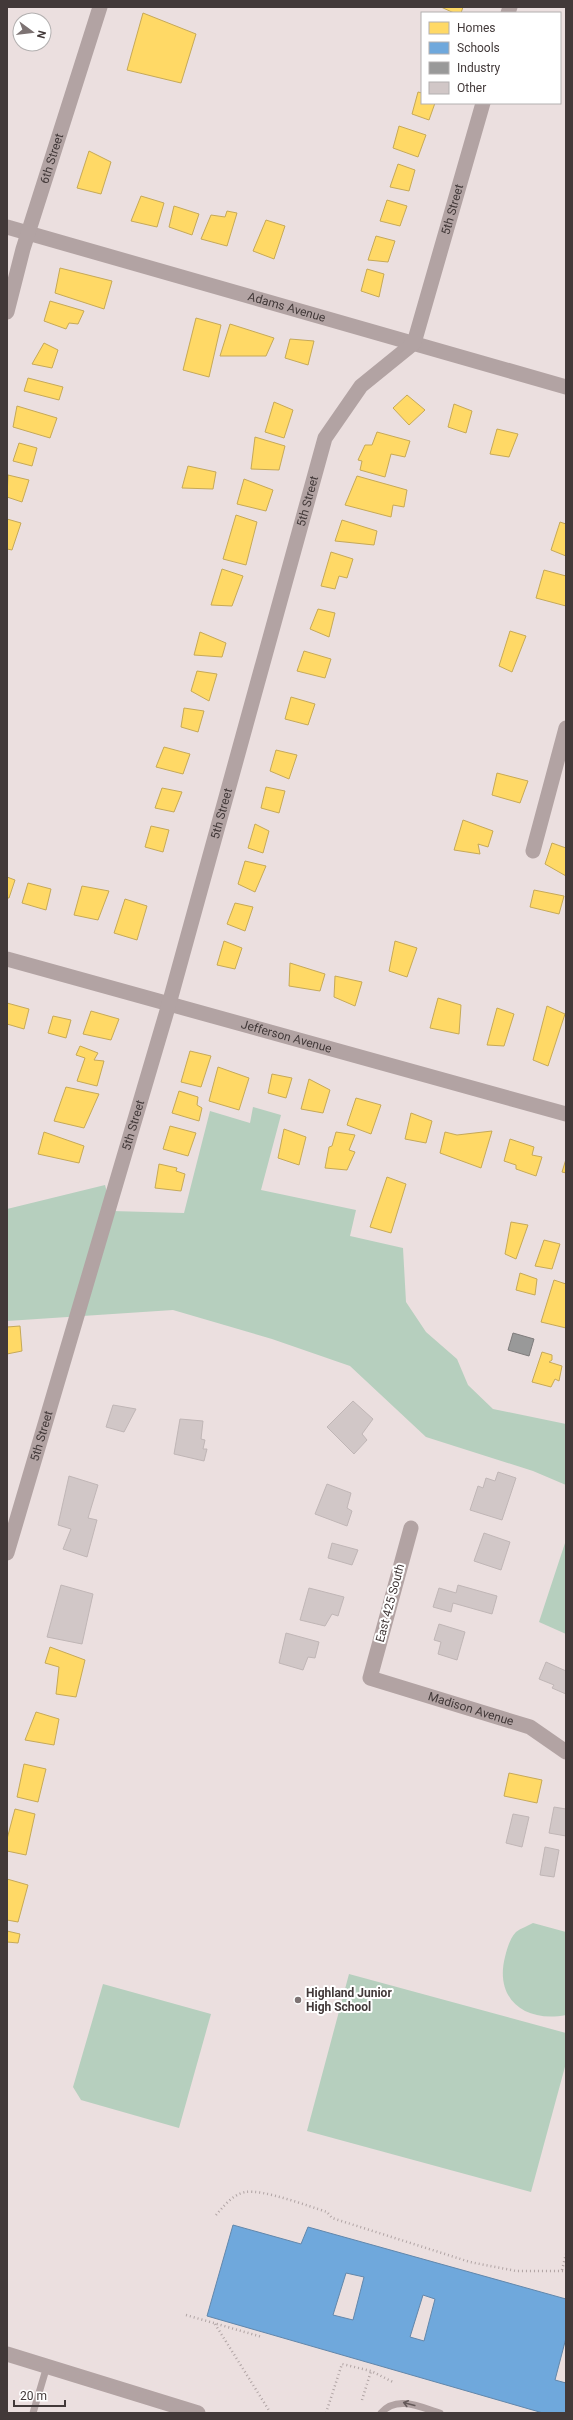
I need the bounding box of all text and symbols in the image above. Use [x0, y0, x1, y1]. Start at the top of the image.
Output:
north arrow [12, 12, 52, 52]
legend [421, 12, 561, 104]
text: Homes [457, 21, 495, 35]
text: N [34, 29, 48, 40]
text: Schools [457, 41, 500, 55]
text: Industry [457, 61, 501, 75]
text: Other [457, 81, 486, 95]
street label: 6th Street [37, 132, 66, 185]
street label: 5th Street [438, 182, 466, 236]
street label: Adams Avenue [246, 289, 327, 325]
street label: 5th Street [294, 474, 321, 528]
street label: 5th Street [208, 787, 235, 840]
street label: Jefferson Avenue [239, 1017, 333, 1056]
street label: 5th Street [119, 1098, 147, 1152]
street label: 5th Street [27, 1409, 56, 1463]
street label: East 425 South [373, 1562, 407, 1644]
street label: Madison Avenue [426, 1689, 515, 1729]
place label: Highland Junior High School [306, 1986, 392, 2014]
marker: Highland Junior High School [293, 1995, 303, 2005]
scale bar [14, 2382, 65, 2408]
text: 20 m [20, 2389, 47, 2403]
one-way arrow [403, 2400, 416, 2407]

